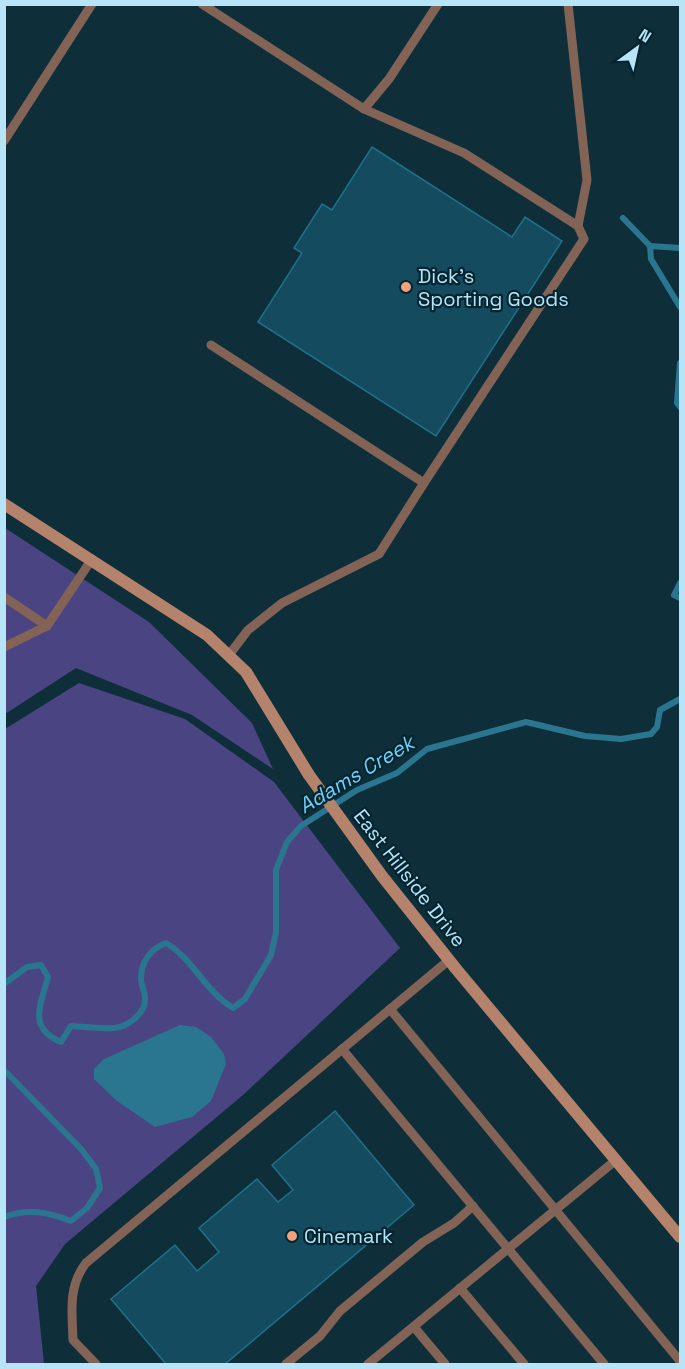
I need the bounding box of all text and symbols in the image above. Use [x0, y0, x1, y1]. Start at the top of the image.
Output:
north arrow [607, 18, 667, 78]
text: N [635, 24, 655, 48]
place label: Dick's Sporting Goods [418, 263, 569, 312]
marker: Dick's Sporting Goods [399, 280, 413, 294]
water label: Adams Creek [293, 727, 421, 819]
street label: East Hillside Drive [348, 804, 472, 952]
place label: Cinemark [304, 1223, 393, 1249]
marker: Cinemark [285, 1229, 299, 1243]

